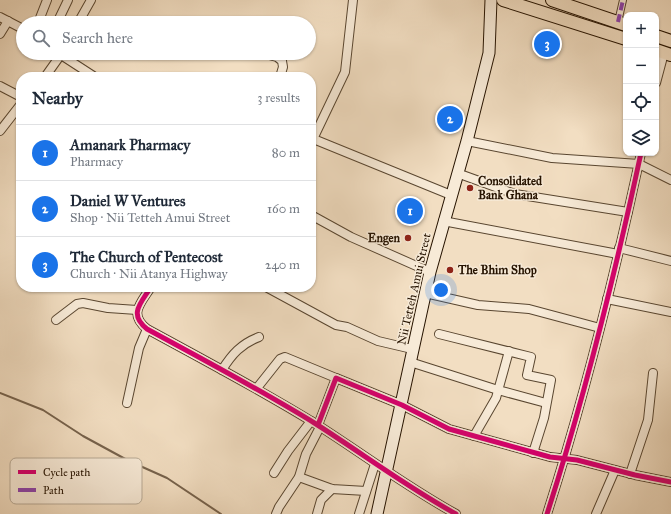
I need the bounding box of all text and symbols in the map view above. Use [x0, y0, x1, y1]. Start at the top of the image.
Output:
map controls [623, 12, 659, 156]
button: + [623, 12, 659, 48]
search box [16, 16, 316, 60]
icon: search [30, 27, 52, 49]
text: Search here [62, 29, 133, 47]
pin: 3 [534, 29, 560, 59]
button: − [623, 48, 659, 84]
button: locate [623, 84, 659, 120]
text: Nearby [32, 88, 83, 109]
text: 3 results [257, 90, 300, 106]
pin: 2 [437, 104, 463, 134]
button: layers [623, 120, 659, 156]
text: Amanark Pharmacy [70, 136, 190, 154]
text: 1 [42, 145, 48, 161]
text: 80 m [272, 145, 300, 161]
text: Pharmacy [70, 154, 123, 170]
place label: Consolidated Bank Ghana [478, 174, 543, 202]
marker: Consolidated Bank Ghana [465, 183, 475, 193]
text: Daniel W Ventures [70, 192, 186, 210]
pin: 1 [397, 196, 423, 226]
text: 2 [42, 201, 48, 217]
text: 160 m [267, 201, 300, 217]
text: Shop · Nii Tetteh Amui Street [70, 210, 230, 226]
place label: Engen [368, 231, 400, 246]
street label: Nii Tetteh Amui Street [394, 231, 434, 346]
marker: Engen [403, 233, 413, 243]
text: The Church of Pentecost [70, 248, 223, 266]
text: 3 [42, 257, 48, 273]
text: 240 m [265, 257, 300, 273]
place label: The Bhim Shop [457, 263, 537, 278]
marker: The Bhim Shop [445, 265, 455, 275]
text: Church · Nii Atanya Highway [70, 266, 228, 282]
your location [431, 280, 451, 300]
legend [10, 458, 142, 504]
text: Cycle path [43, 466, 90, 479]
text: Path [43, 484, 64, 497]

